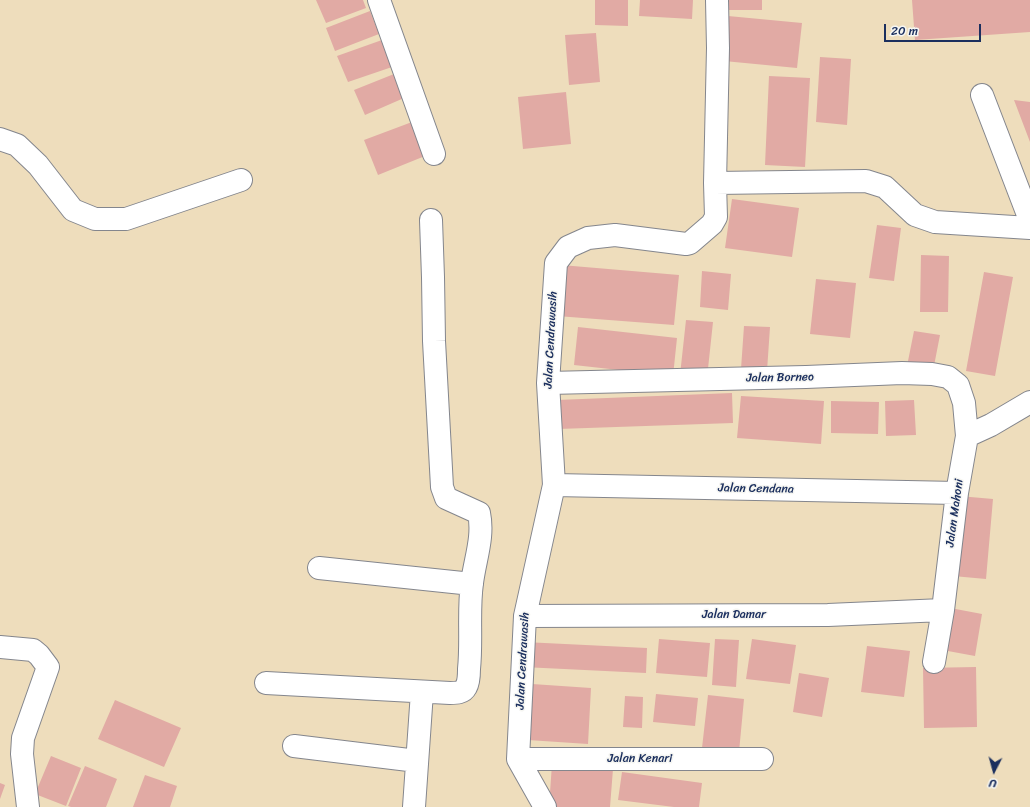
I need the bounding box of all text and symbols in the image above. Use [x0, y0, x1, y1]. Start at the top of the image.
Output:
scale bar [886, 16, 983, 42]
text: 20 m [891, 20, 918, 42]
street label: Jalan Cendrawasih [541, 291, 561, 389]
street label: Jalan Borneo [746, 370, 814, 386]
street label: Jalan Mahoni [943, 478, 967, 548]
street label: Jalan Cendana [718, 481, 794, 497]
street label: Jalan Damar [702, 608, 766, 622]
street label: Jalan Cendrawasih [513, 612, 533, 710]
north arrow [974, 751, 1014, 791]
street label: Jalan Kenari [608, 752, 672, 766]
text: U [988, 774, 997, 793]

